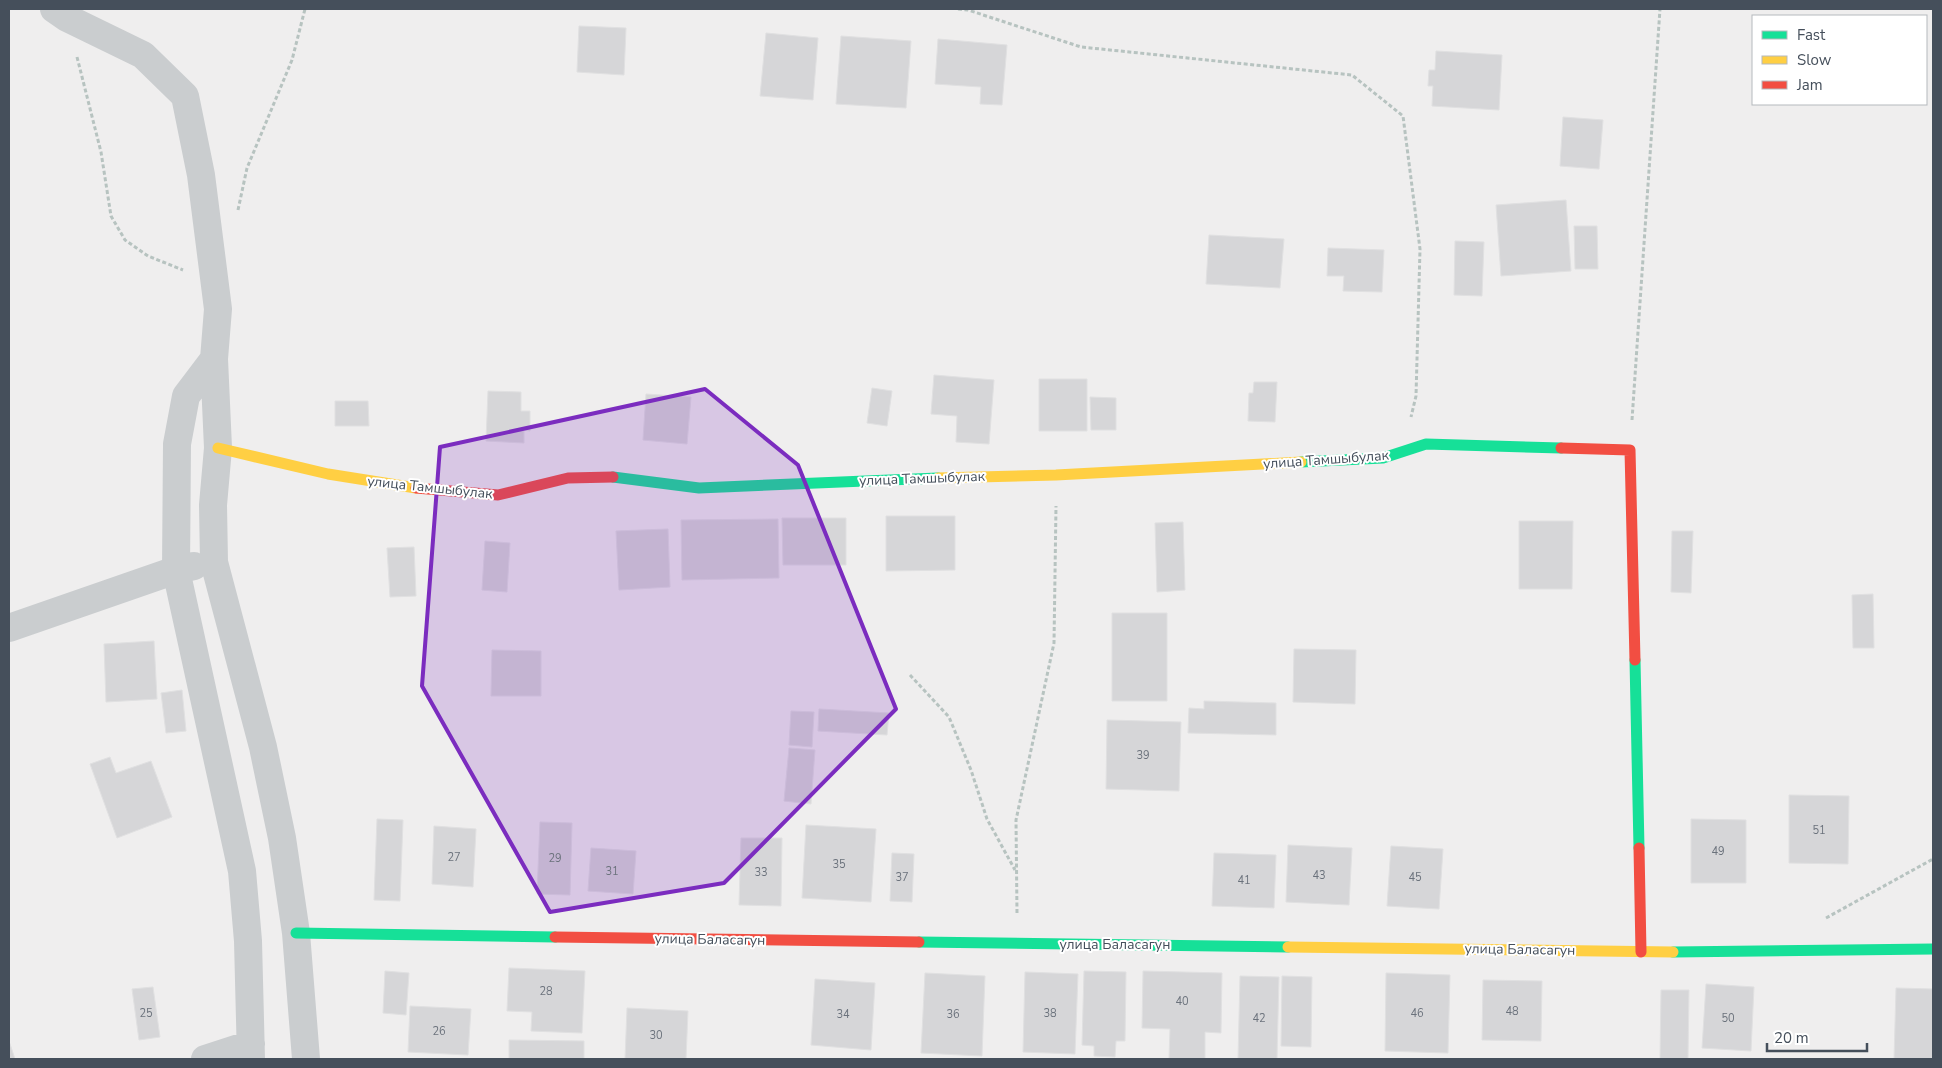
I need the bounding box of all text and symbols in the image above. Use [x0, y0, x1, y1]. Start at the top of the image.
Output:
legend [1752, 15, 1927, 105]
text: Fast [1797, 25, 1826, 45]
text: Slow [1797, 50, 1832, 70]
text: Jam [1796, 75, 1823, 95]
street label: улица Тамшыбулак [1263, 446, 1390, 473]
street label: улица Тамшыбулак [859, 467, 986, 490]
street label: улица Тамшыбулак [366, 471, 494, 504]
house number: 39 [1136, 748, 1150, 763]
house number: 51 [1812, 823, 1826, 838]
house number: 49 [1711, 844, 1725, 859]
house number: 27 [447, 850, 461, 865]
house number: 29 [548, 851, 562, 866]
house number: 35 [832, 857, 846, 872]
house number: 31 [605, 864, 619, 879]
house number: 33 [754, 865, 768, 880]
house number: 43 [1312, 868, 1326, 883]
house number: 37 [895, 870, 909, 885]
house number: 45 [1408, 870, 1422, 885]
house number: 41 [1237, 873, 1251, 888]
street label: улица Баласагун [654, 929, 766, 950]
street label: улица Баласагун [1060, 935, 1170, 954]
street label: улица Баласагун [1464, 939, 1576, 960]
house number: 28 [539, 984, 553, 999]
house number: 40 [1175, 994, 1189, 1009]
house number: 48 [1505, 1004, 1519, 1019]
house number: 25 [139, 1006, 153, 1021]
house number: 38 [1043, 1006, 1057, 1021]
house number: 46 [1410, 1006, 1424, 1021]
house number: 34 [836, 1007, 850, 1022]
house number: 36 [946, 1007, 960, 1022]
house number: 42 [1252, 1011, 1266, 1026]
house number: 50 [1721, 1011, 1735, 1026]
scale bar [1767, 1020, 1867, 1052]
house number: 26 [432, 1024, 446, 1039]
house number: 30 [649, 1028, 663, 1043]
text: 20 m [1774, 1028, 1809, 1048]

